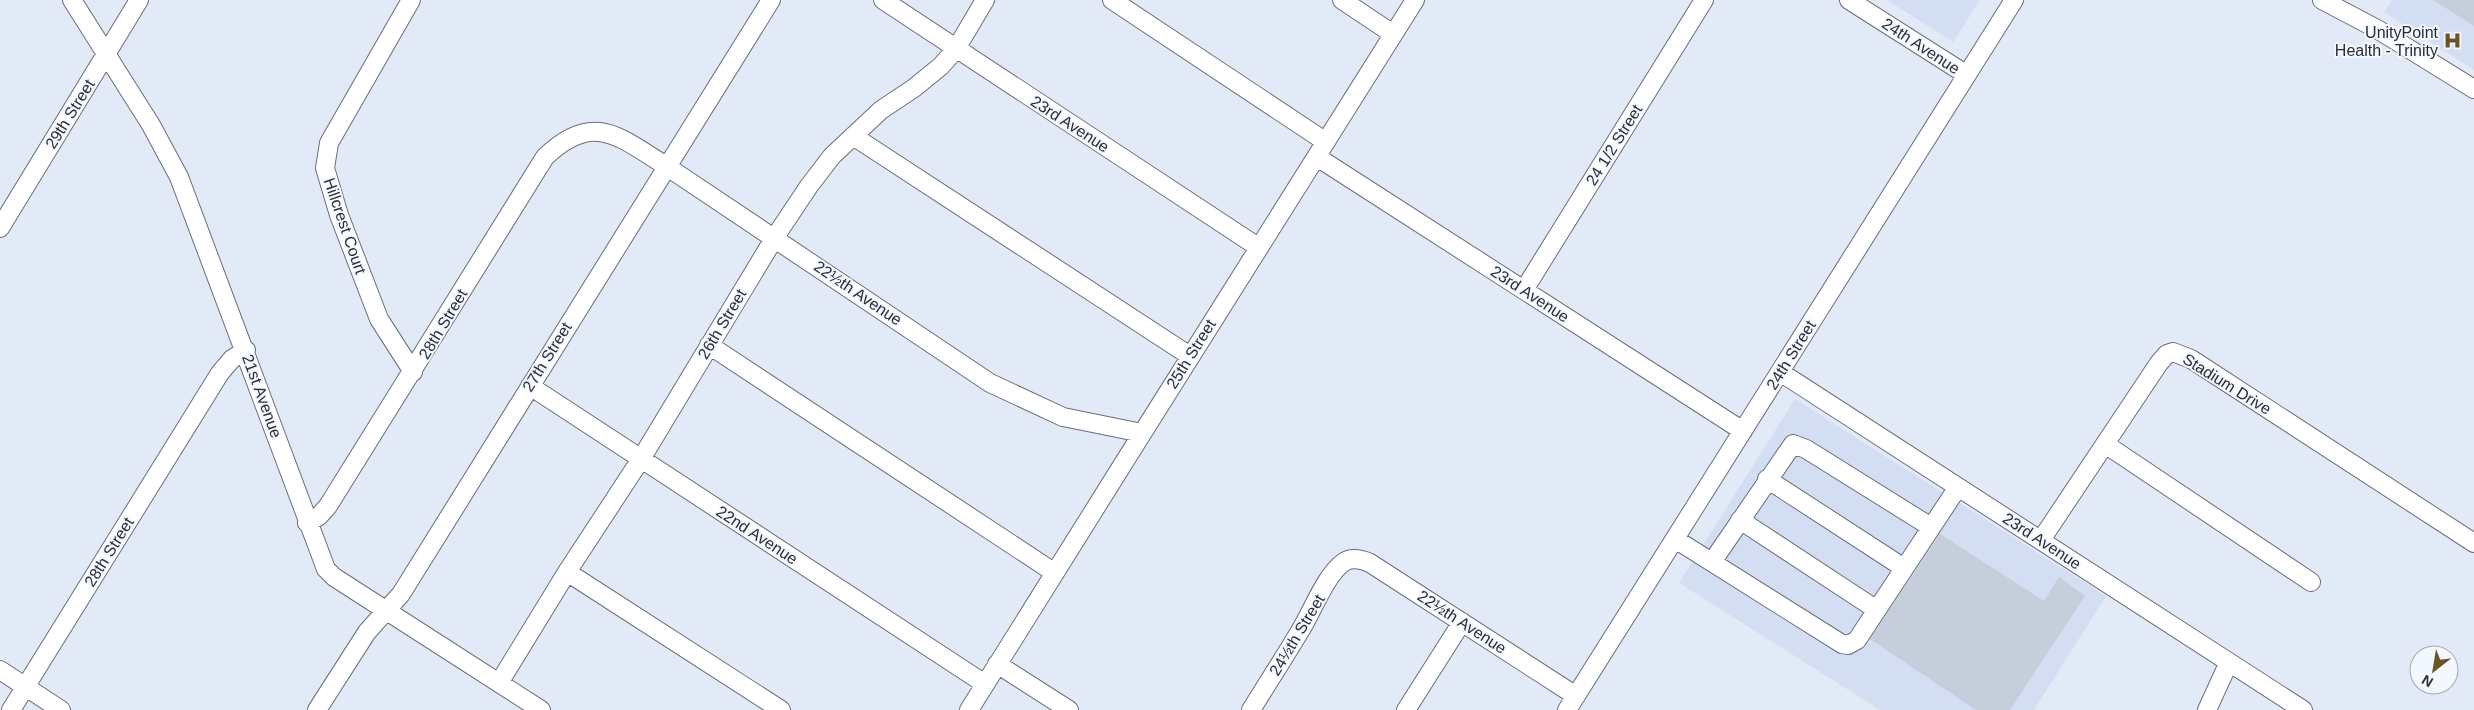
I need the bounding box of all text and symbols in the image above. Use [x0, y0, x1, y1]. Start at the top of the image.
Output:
street label: 24th Avenue [1879, 15, 1963, 77]
place label: UnityPoint Health - Trinity [2335, 24, 2439, 59]
hospital icon: UnityPoint Health - Trinity [2442, 31, 2462, 51]
street label: 29th Street [42, 76, 98, 152]
street label: 23rd Avenue [1028, 92, 1112, 156]
street label: 24 1/2 Street [1583, 101, 1646, 188]
street label: Hillcrest Court [321, 176, 370, 277]
street label: 22½th Avenue [811, 257, 905, 329]
street label: 23rd Avenue [1488, 262, 1572, 326]
street label: 28th Street [416, 286, 471, 362]
street label: 26th Street [695, 286, 750, 362]
street label: 25th Street [1163, 316, 1219, 392]
street label: 24th Street [1763, 317, 1819, 393]
street label: 27th Street [519, 319, 575, 395]
street label: Stadium Drive [2180, 350, 2274, 418]
street label: 21st Avenue [239, 352, 285, 440]
street label: 22nd Avenue [713, 503, 801, 568]
street label: 23rd Avenue [2000, 509, 2084, 573]
street label: 28th Street [81, 514, 137, 590]
street label: 22½th Avenue [1415, 587, 1509, 657]
street label: 24½th Street [1266, 591, 1328, 679]
north arrow [2409, 645, 2459, 695]
text: N [2419, 672, 2436, 691]

